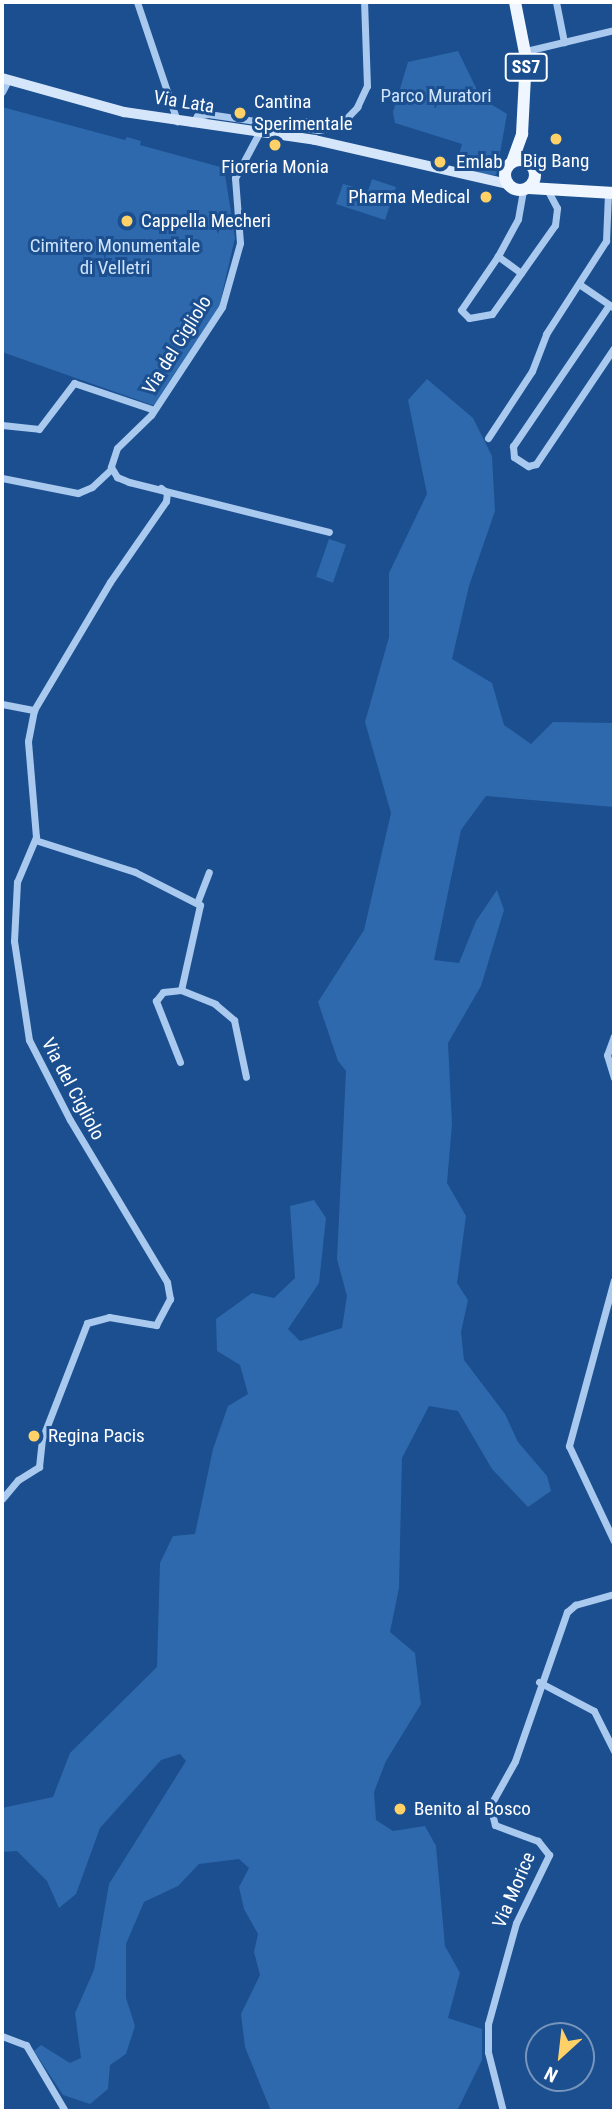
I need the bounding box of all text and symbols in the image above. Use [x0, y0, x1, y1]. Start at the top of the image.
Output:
road number: SS7 [503, 52, 549, 82]
park label: Parco Muratori [381, 85, 491, 107]
street label: Via Lata [152, 86, 216, 118]
place label: Cantina Sperimentale [254, 91, 353, 135]
marker: Cantina Sperimentale [232, 105, 248, 121]
marker: Big Bang [548, 131, 564, 147]
marker: Fioreria Monia [267, 137, 283, 153]
place label: Big Bang [523, 150, 589, 172]
place label: Emlab [456, 151, 503, 173]
marker: Emlab [430, 152, 450, 172]
place label: Fioreria Monia [221, 156, 329, 178]
place label: Pharma Medical [348, 186, 470, 208]
marker: Pharma Medical [476, 187, 496, 207]
place label: Cappella Mecheri [141, 210, 271, 232]
marker: Cappella Mecheri [119, 213, 135, 229]
park label: Cimitero Monumentale di Velletri [30, 235, 200, 279]
street label: Via del Cigliolo [138, 291, 216, 399]
street label: Via del Cigliolo [37, 1034, 109, 1144]
place label: Regina Pacis [48, 1425, 145, 1447]
marker: Regina Pacis [26, 1428, 42, 1444]
place label: Benito al Bosco [414, 1798, 531, 1820]
marker: Benito al Bosco [392, 1801, 408, 1817]
street label: Via Morice [488, 1849, 540, 1931]
north arrow [525, 2022, 595, 2092]
text: N [541, 2061, 562, 2087]

